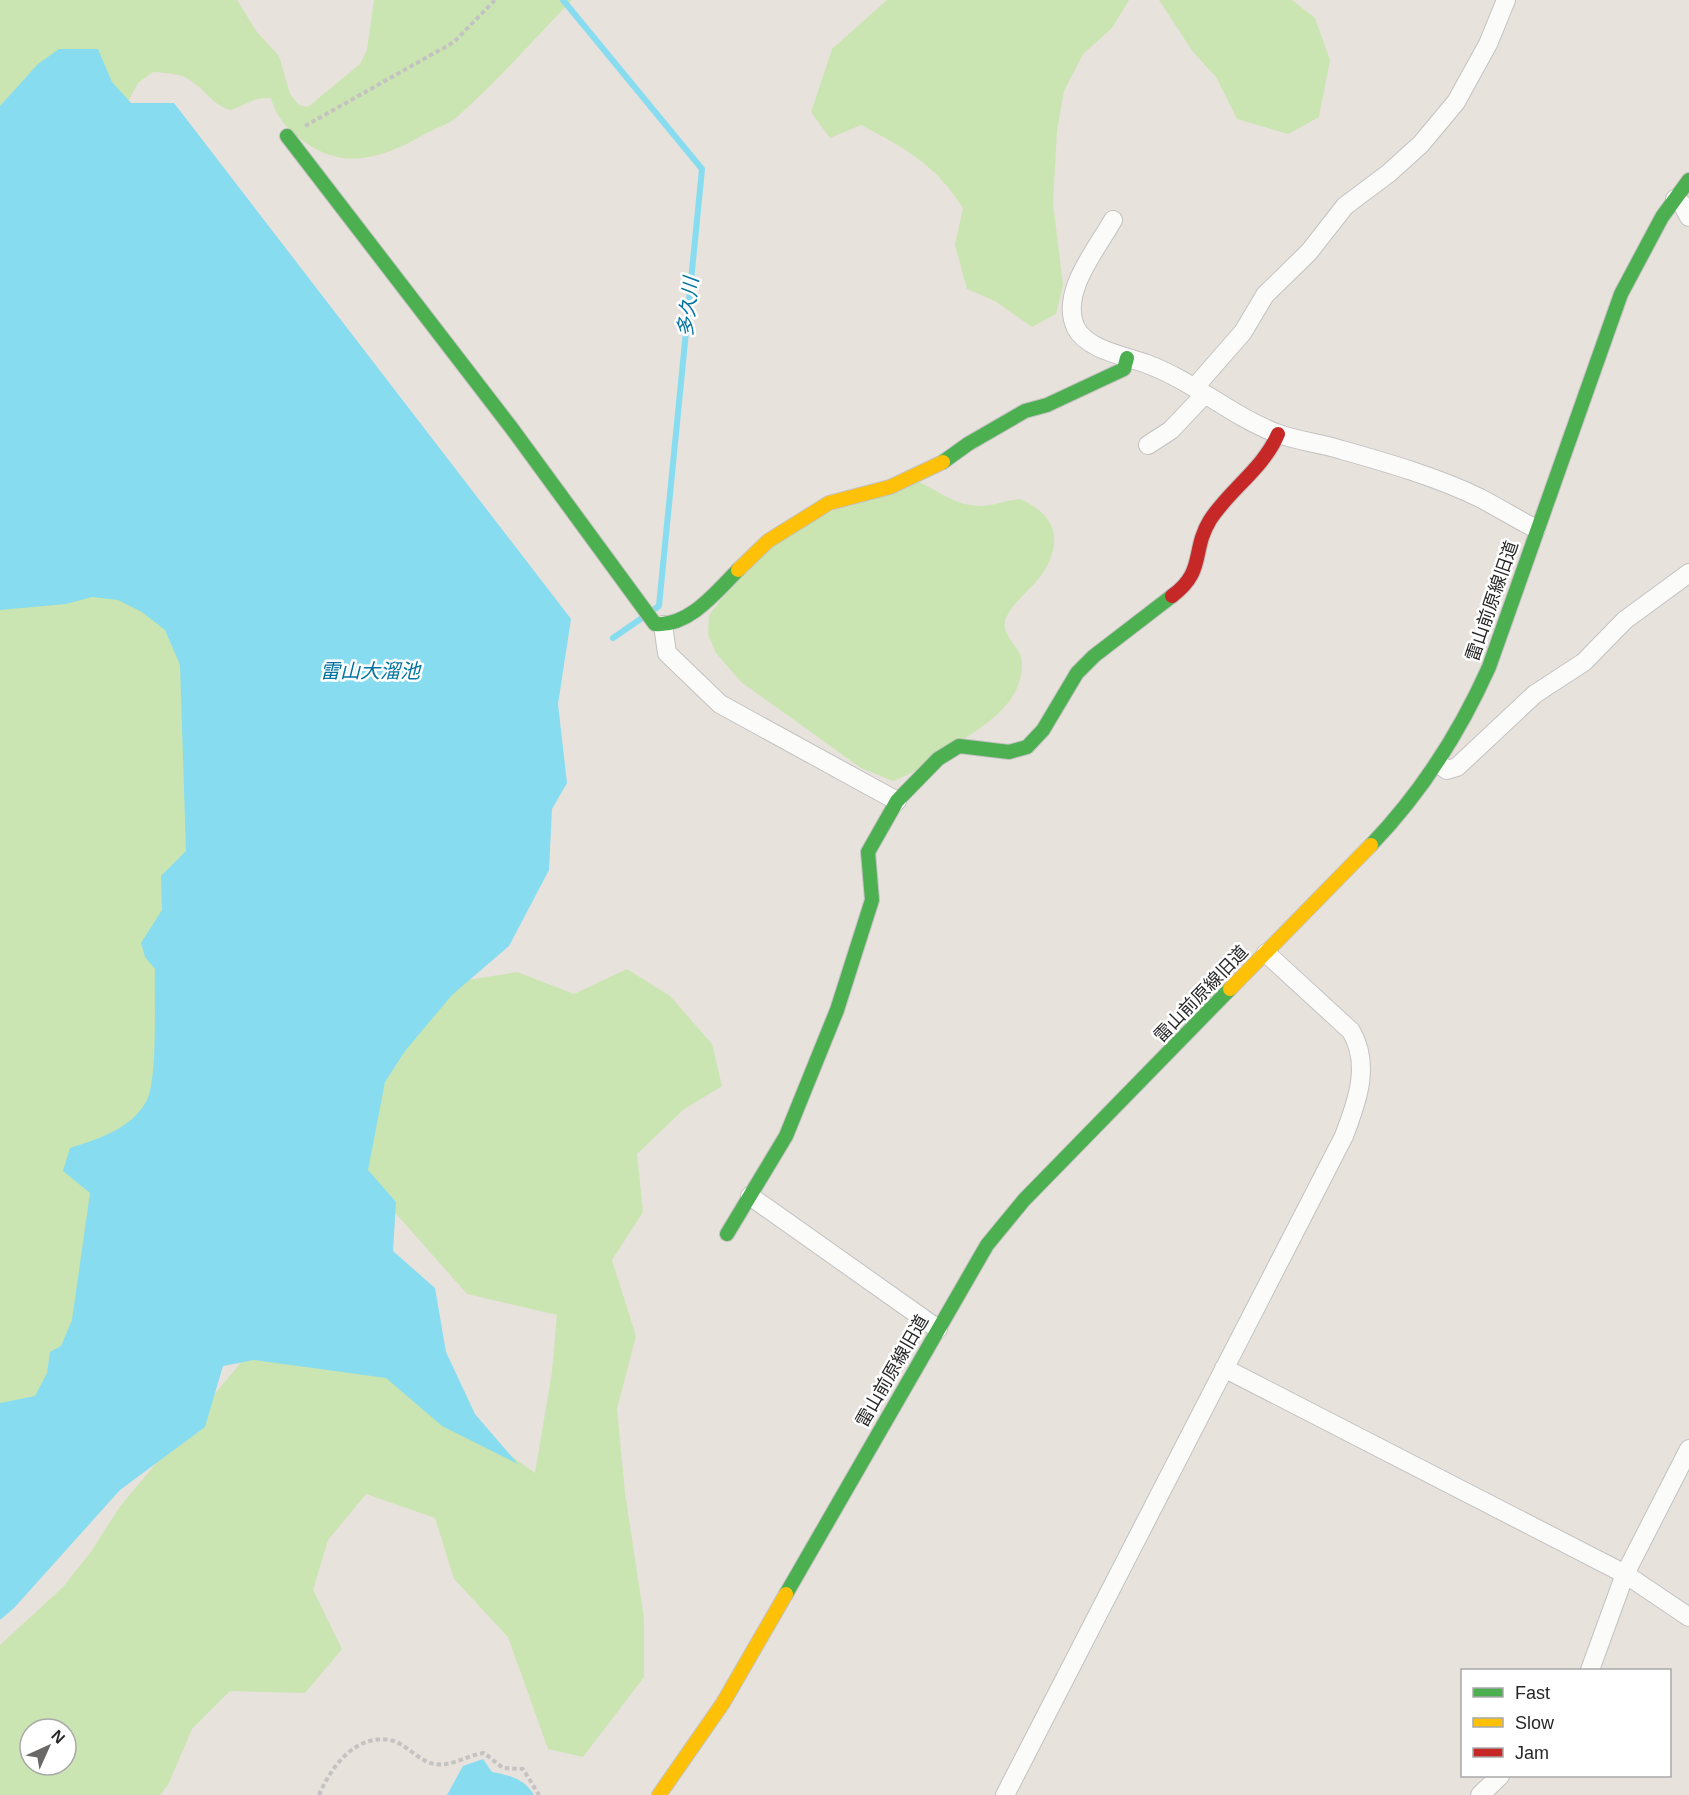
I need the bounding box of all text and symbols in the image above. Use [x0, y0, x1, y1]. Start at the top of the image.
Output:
water label: 多久川 [674, 274, 702, 338]
street label: 雷山前原線旧道 [1462, 538, 1522, 664]
water label: 雷山大溜池 [320, 660, 422, 682]
street label: 雷山前原線旧道 [1150, 942, 1252, 1046]
street label: 雷山前原線旧道 [852, 1311, 932, 1431]
legend [1461, 1669, 1671, 1777]
text: Fast [1515, 1683, 1550, 1703]
text: Slow [1515, 1713, 1555, 1733]
north arrow [18, 1717, 78, 1777]
text: N [48, 1727, 68, 1747]
text: Jam [1515, 1743, 1549, 1763]

